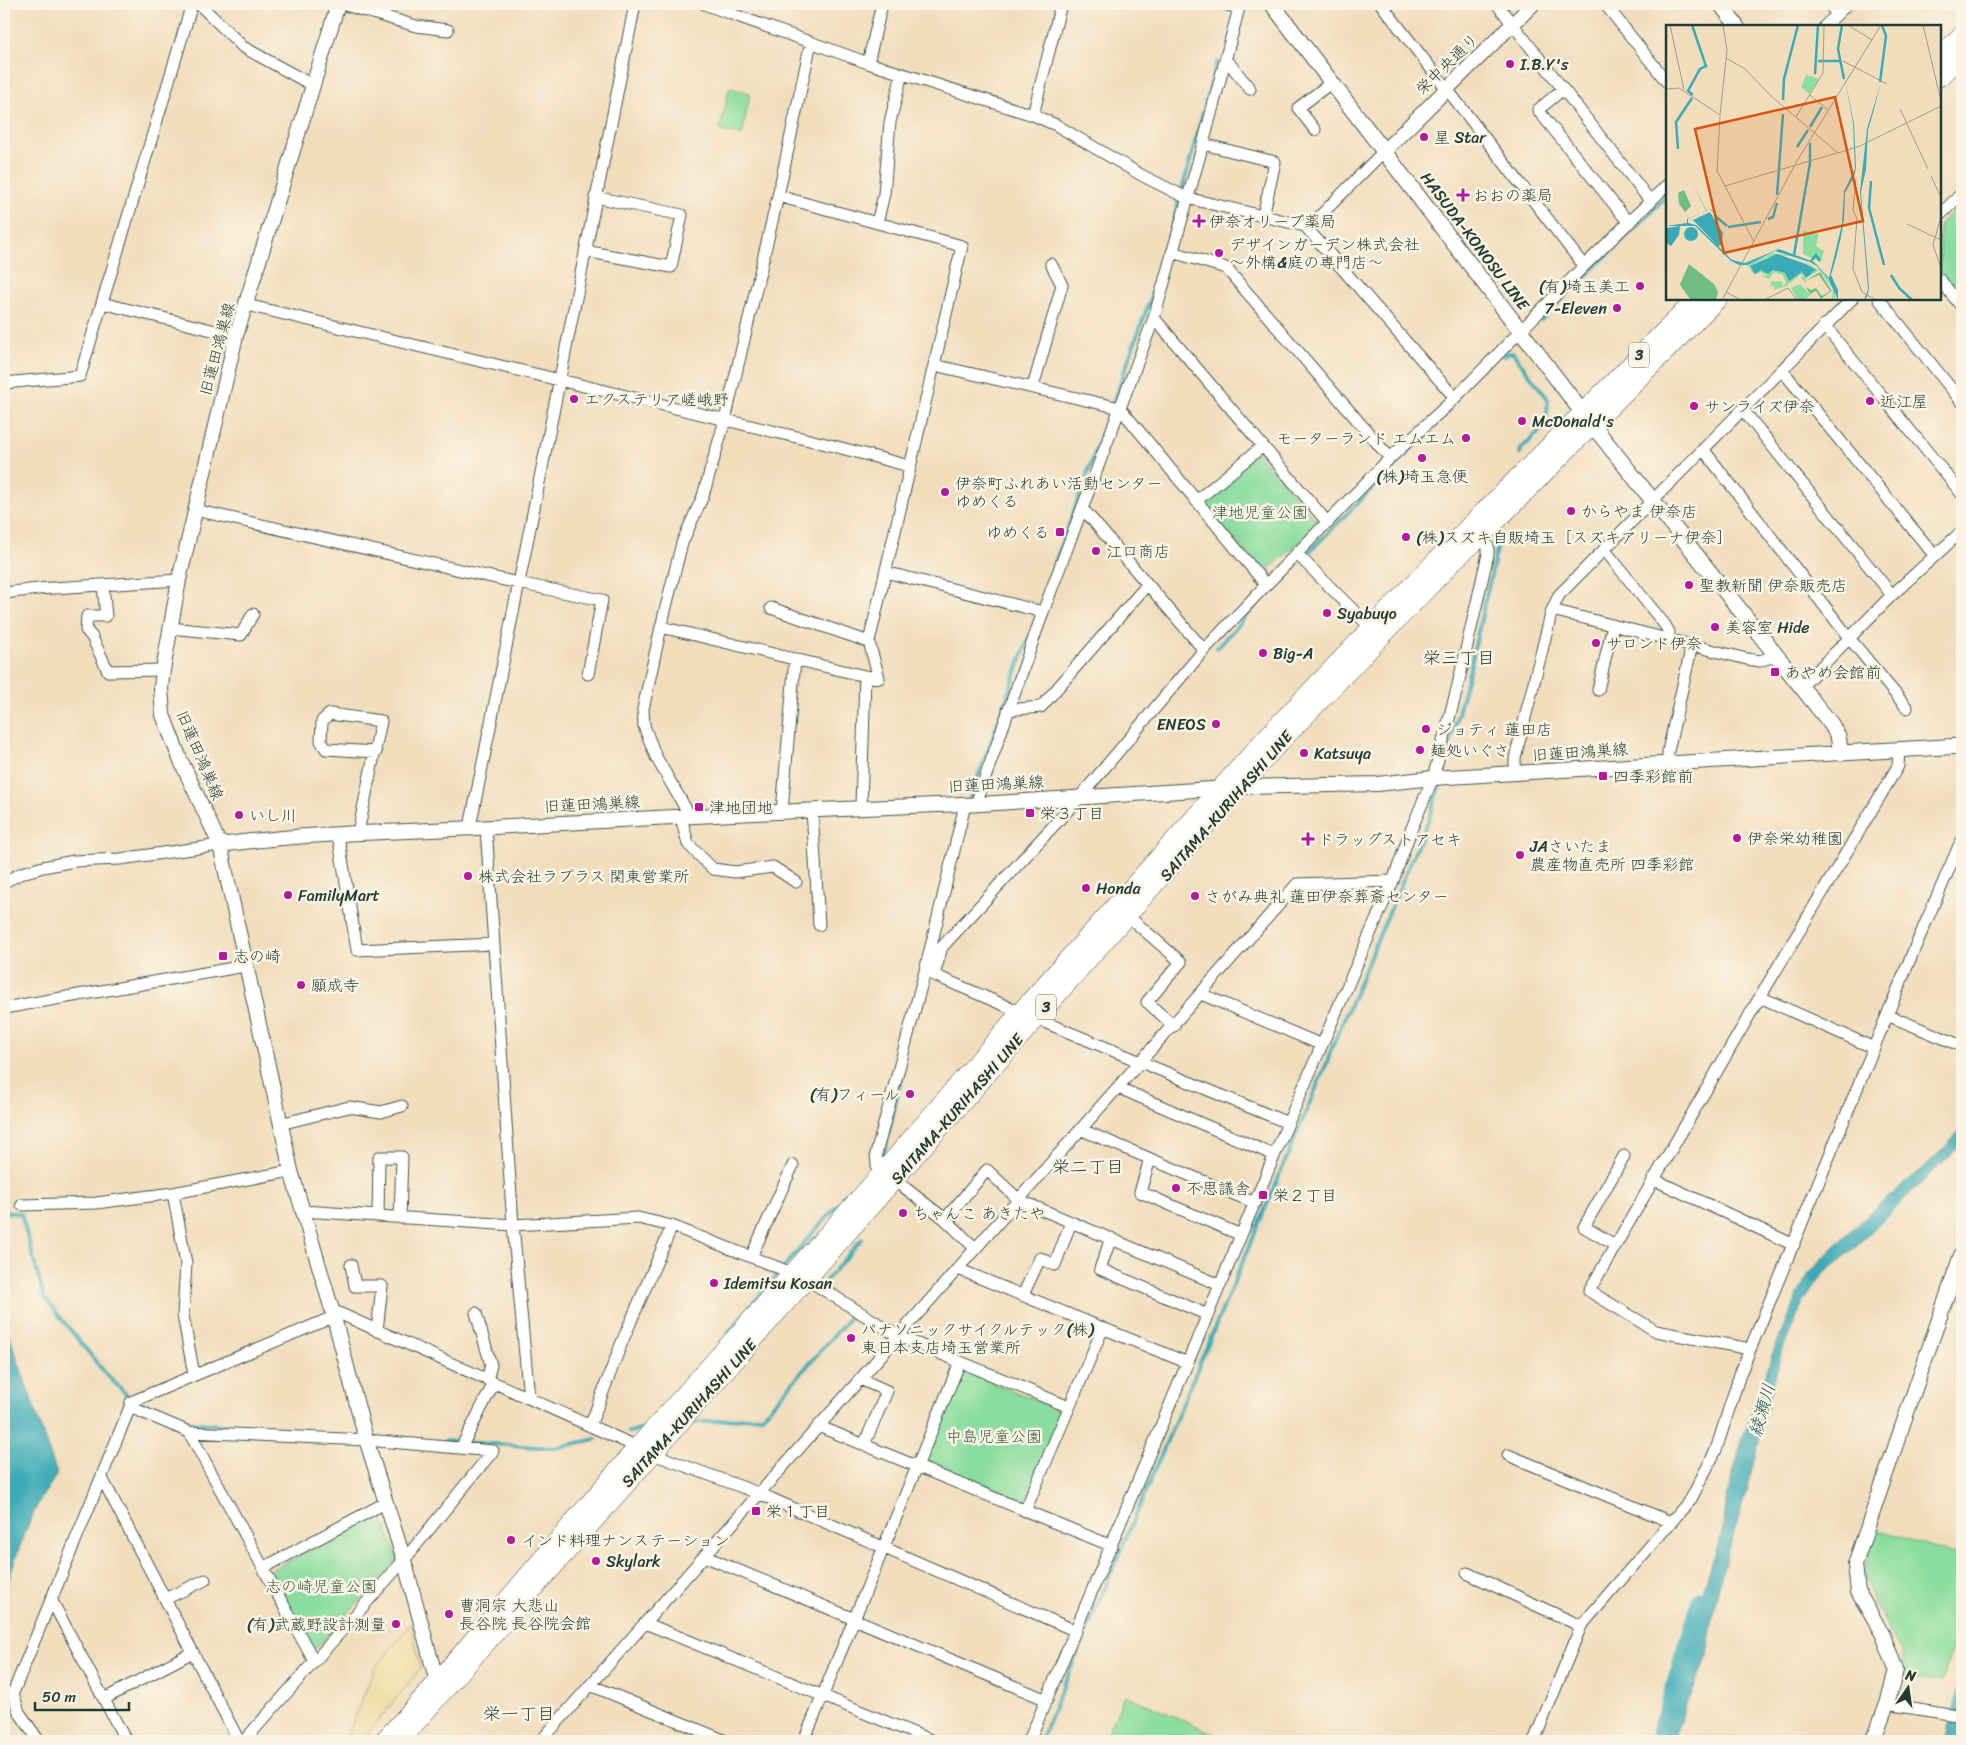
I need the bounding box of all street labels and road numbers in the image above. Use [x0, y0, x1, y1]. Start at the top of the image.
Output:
street label: 栄中央通り [1408, 26, 1486, 102]
street label: HASUDA-KONOSU LINE [1413, 165, 1538, 318]
street label: 旧蓮田鴻巣線 [191, 299, 243, 399]
road number: 3 [1629, 342, 1649, 368]
street label: 旧蓮田鴻巣線 [168, 705, 232, 805]
street label: SAITAMA-KURIHASHI LINE [1152, 723, 1301, 888]
street label: 旧蓮田鴻巣線 [1531, 734, 1629, 770]
street label: 旧蓮田鴻巣線 [947, 767, 1045, 801]
street label: 旧蓮田鴻巣線 [543, 787, 641, 821]
road number: 3 [1036, 994, 1056, 1020]
street label: SAITAMA-KURIHASHI LINE [883, 1026, 1032, 1191]
street label: SAITAMA-KURIHASHI LINE [614, 1331, 765, 1494]

